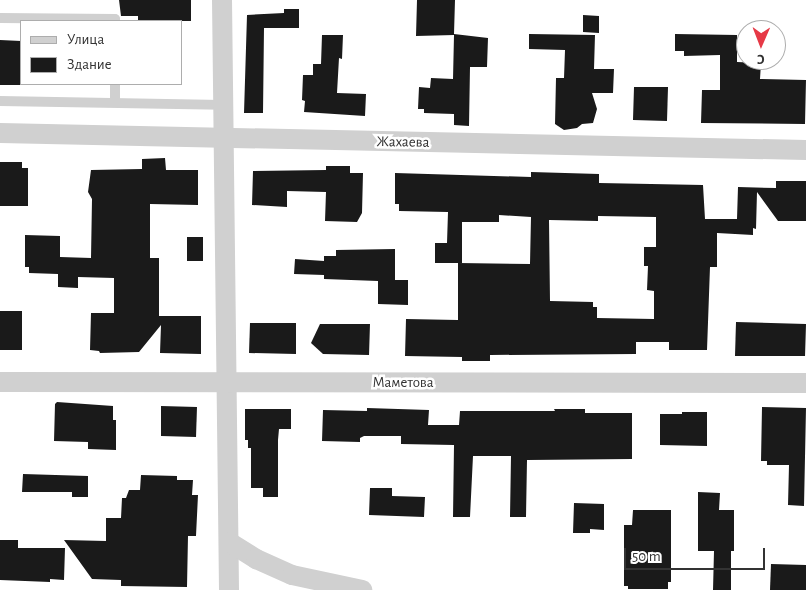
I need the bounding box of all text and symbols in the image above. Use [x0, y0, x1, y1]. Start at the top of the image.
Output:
legend [20, 20, 182, 85]
north arrow [736, 20, 786, 70]
text: Улица [67, 32, 104, 47]
text: С [757, 52, 765, 66]
text: Здание [67, 57, 112, 72]
street label: Жахаева [376, 133, 430, 151]
street label: Маметова [372, 374, 434, 392]
scale bar [626, 538, 767, 570]
text: 50 m [632, 549, 661, 564]

